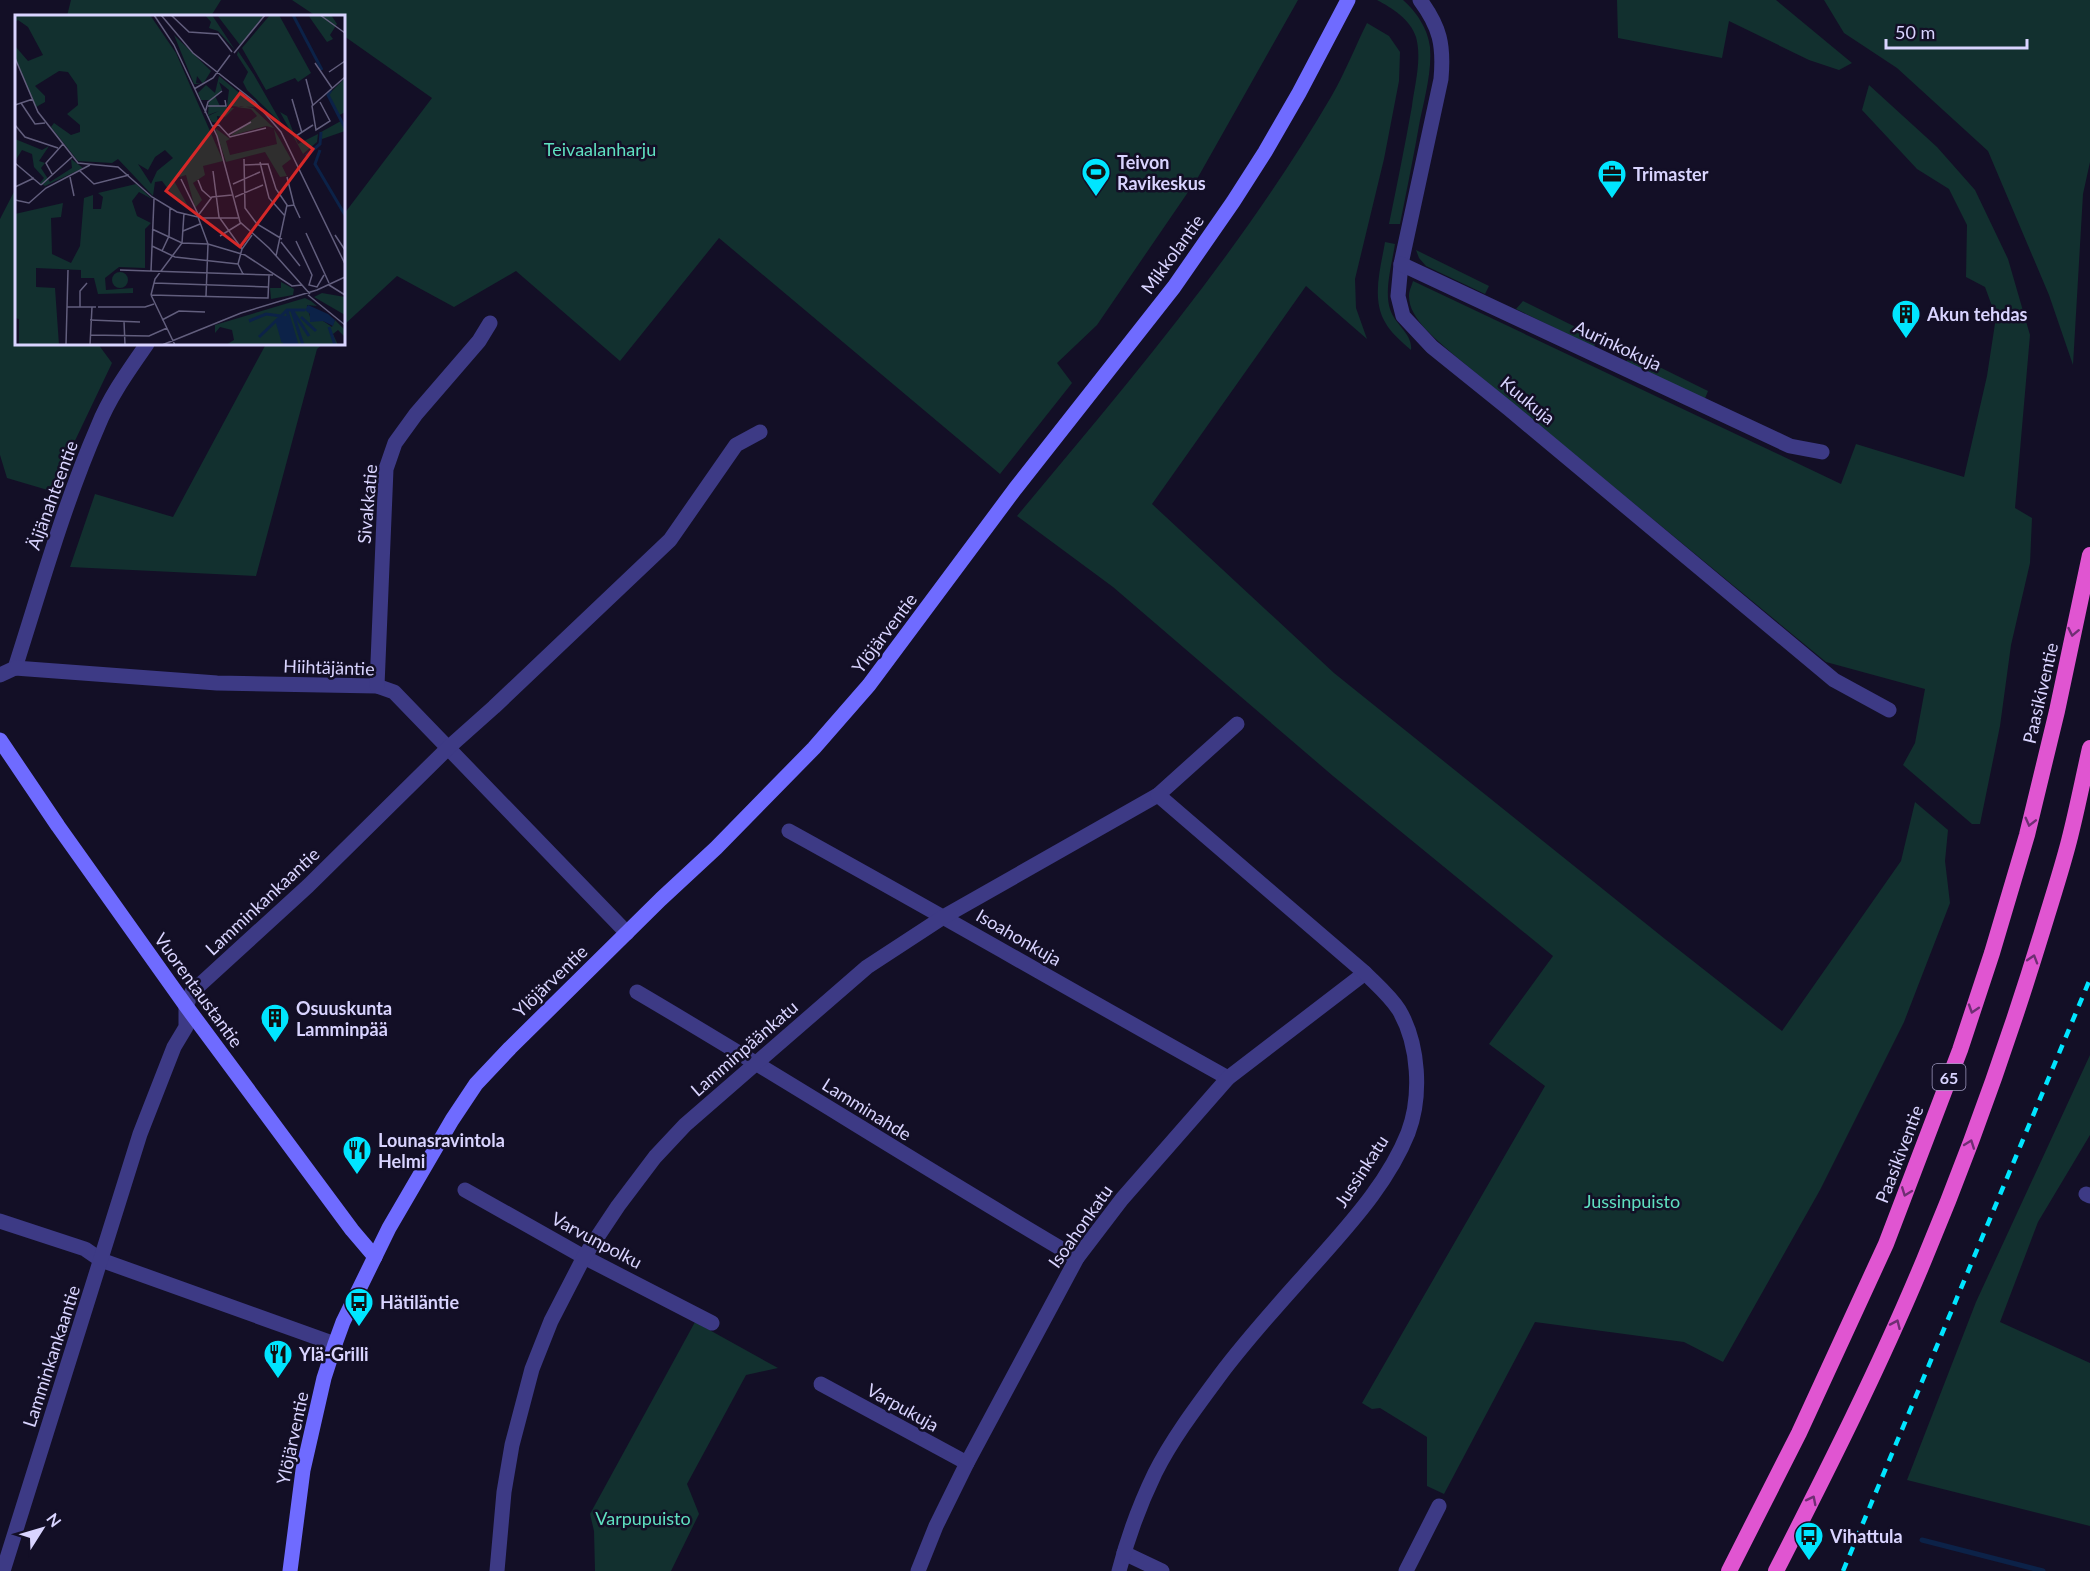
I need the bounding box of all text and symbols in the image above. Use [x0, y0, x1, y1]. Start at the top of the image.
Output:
scale bar [1886, 12, 2027, 50]
inset map [15, 15, 345, 345]
text: 50 m [1895, 21, 1935, 43]
park label: Teivaalanharju [544, 138, 656, 160]
place label: Teivon Ravikeskus [1117, 151, 1206, 194]
sports icon: Teivon Ravikeskus [1080, 156, 1112, 198]
office icon: Trimaster [1596, 158, 1628, 200]
place label: Trimaster [1633, 163, 1709, 185]
street label: Mikkolantie [1136, 210, 1208, 298]
building icon: Akun tehdas [1890, 298, 1922, 340]
place label: Akun tehdas [1926, 303, 2028, 325]
street label: Aurinkokuja [1571, 315, 1665, 375]
street label: Kuukuja [1496, 371, 1560, 429]
street label: Äijänahteentie [22, 437, 82, 553]
street label: Sivakkatie [353, 463, 381, 545]
street label: Ylöjärventie [847, 589, 921, 677]
one-way arrow [2068, 627, 2081, 637]
street label: Paasikiventie [2018, 640, 2062, 746]
street label: Hiihtäjäntie [283, 654, 375, 680]
one-way arrow [2024, 817, 2037, 827]
street label: Lamminkankaantie [200, 843, 324, 959]
street label: Isoahonkuja [973, 904, 1065, 970]
street label: Vuorentaustantie [150, 928, 248, 1052]
street label: Ylöjärventie [508, 940, 592, 1022]
one-way arrow [2026, 954, 2038, 965]
street label: Lamminpäänkatu [686, 996, 802, 1100]
place label: Osuuskunta Lamminpää [296, 997, 392, 1040]
building icon: Osuuskunta Lamminpää [259, 1002, 291, 1044]
one-way arrow [1968, 1003, 1980, 1014]
road number: 65 [1932, 1064, 1966, 1090]
street label: Lamminahde [818, 1073, 916, 1145]
street label: Paasikiventie [1870, 1102, 1928, 1206]
place label: Lounasravintola Helmi [378, 1129, 505, 1172]
street label: Jussinkatu [1329, 1131, 1393, 1211]
restaurant icon: Lounasravintola Helmi [341, 1134, 373, 1176]
one-way arrow [1963, 1139, 1976, 1150]
street label: Isoahonkatu [1043, 1180, 1117, 1272]
one-way arrow [1900, 1186, 1913, 1197]
park label: Jussinpuisto [1584, 1190, 1680, 1212]
street label: Varvunpolku [548, 1207, 646, 1273]
street label: Lamminkankaantie [18, 1282, 84, 1430]
bus stop icon: Hätiläntie [343, 1286, 375, 1328]
place label: Hätiläntie [380, 1291, 459, 1313]
one-way arrow [1889, 1319, 1901, 1330]
restaurant icon: Ylä-Grilli [262, 1338, 294, 1380]
place label: Ylä-Grilli [298, 1343, 369, 1365]
street label: Varpukuja [863, 1378, 943, 1436]
street label: Ylöjärventie [271, 1389, 313, 1487]
one-way arrow [1805, 1495, 1817, 1506]
north arrow [12, 1499, 72, 1559]
park label: Varpupuisto [595, 1507, 691, 1529]
text: N [43, 1509, 66, 1530]
bus stop icon: Vihattula [1793, 1520, 1825, 1562]
place label: Vihattula [1829, 1525, 1903, 1547]

